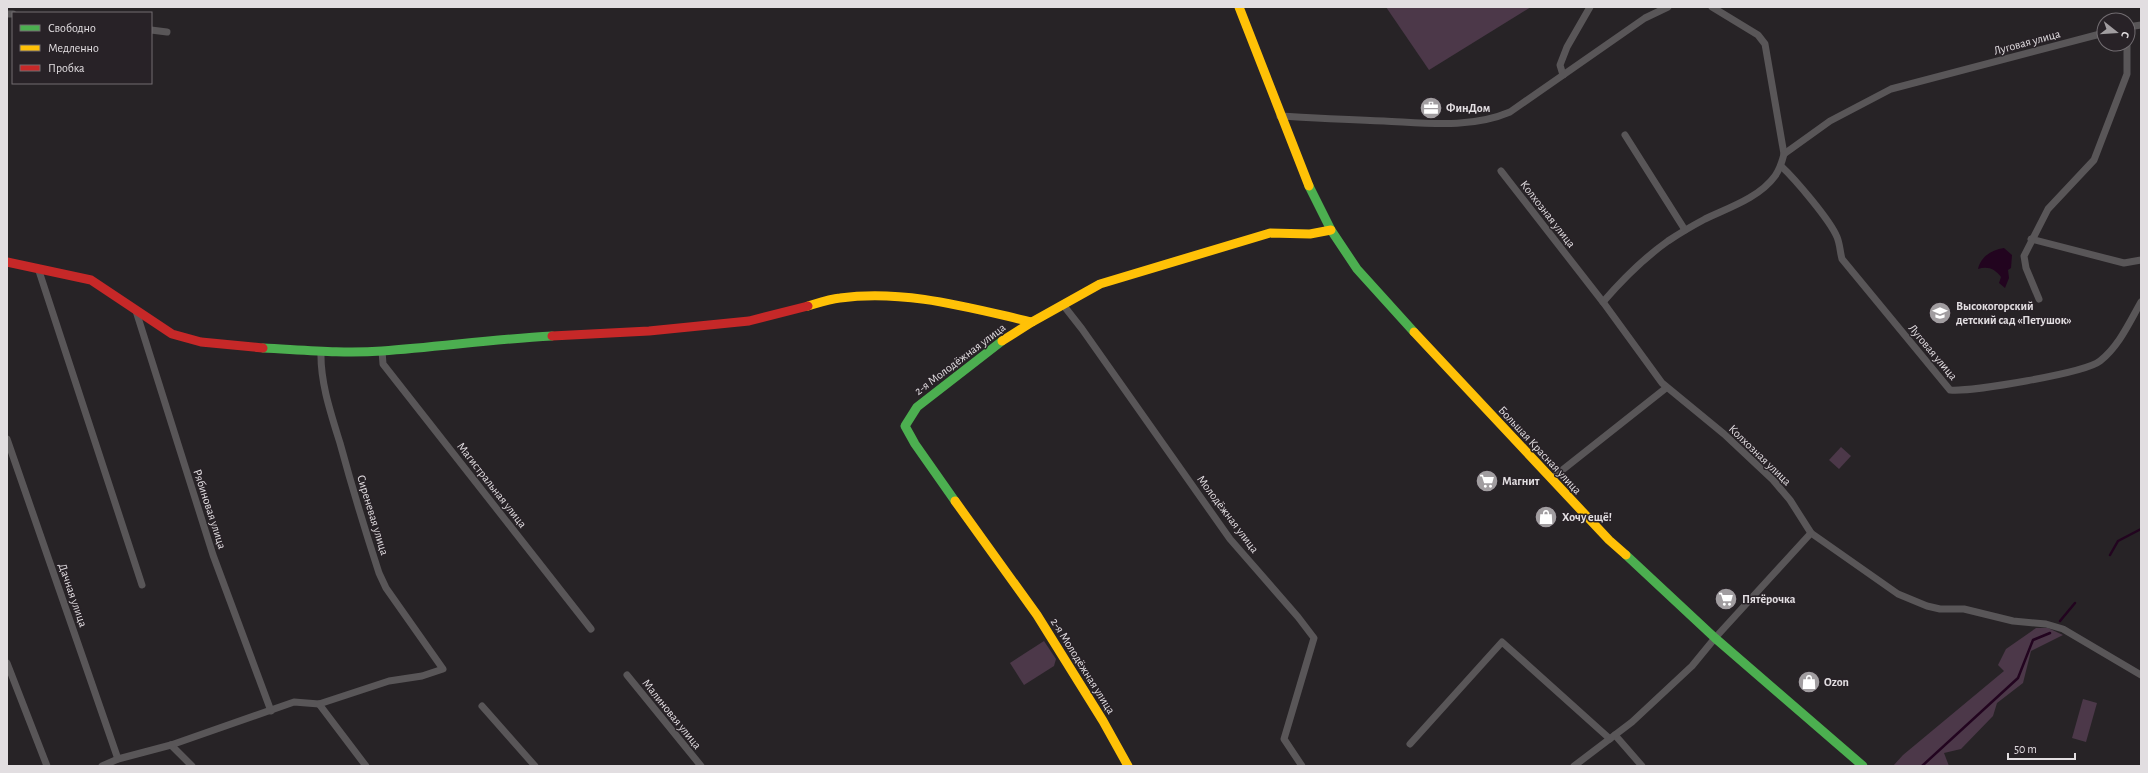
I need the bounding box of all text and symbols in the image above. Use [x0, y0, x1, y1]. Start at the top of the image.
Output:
legend [12, 12, 152, 84]
north arrow [2096, 12, 2136, 52]
text: Свободно [48, 22, 96, 34]
street label: Луговая улица [1992, 27, 2062, 58]
text: С [2119, 30, 2131, 39]
text: Медленно [48, 42, 99, 54]
text: Пробка [48, 62, 85, 74]
office icon: ФинДом [1418, 95, 1444, 121]
place label: ФинДом [1446, 102, 1490, 114]
street label: Колхозная улица [1517, 178, 1578, 251]
school or university icon: Высокогорский детский сад «Петушок» [1927, 300, 1953, 326]
place label: Высокогорский детский сад «Петушок» [1956, 300, 2072, 327]
street label: 2-я Молодёжная улица [912, 321, 1009, 398]
street label: Луговая улица [1906, 322, 1960, 383]
street label: Большая Красная улица [1495, 404, 1584, 497]
street label: Колхозная улица [1726, 422, 1794, 489]
street label: Магистральная улица [454, 440, 529, 531]
street label: Рябиновая улица [191, 468, 229, 551]
supermarket icon: Магнит [1474, 468, 1500, 494]
street label: Сиреневая улица [354, 473, 391, 557]
street label: Молодёжная улица [1194, 473, 1261, 556]
place label: Магнит [1502, 475, 1540, 487]
shop icon: Хочу ещё! [1533, 504, 1559, 530]
place label: Хочу ещё! [1562, 511, 1612, 524]
street label: Дачная улица [56, 562, 90, 629]
supermarket icon: Пятёрочка [1713, 586, 1739, 612]
place label: Пятёрочка [1742, 593, 1796, 605]
street label: 2-я Молодёжная улица [1048, 616, 1118, 717]
shop icon: Ozon [1796, 669, 1822, 695]
place label: Ozon [1824, 676, 1849, 688]
street label: Малиновая улица [639, 677, 704, 752]
scale bar [2008, 735, 2075, 761]
text: 50 m [2014, 743, 2037, 755]

